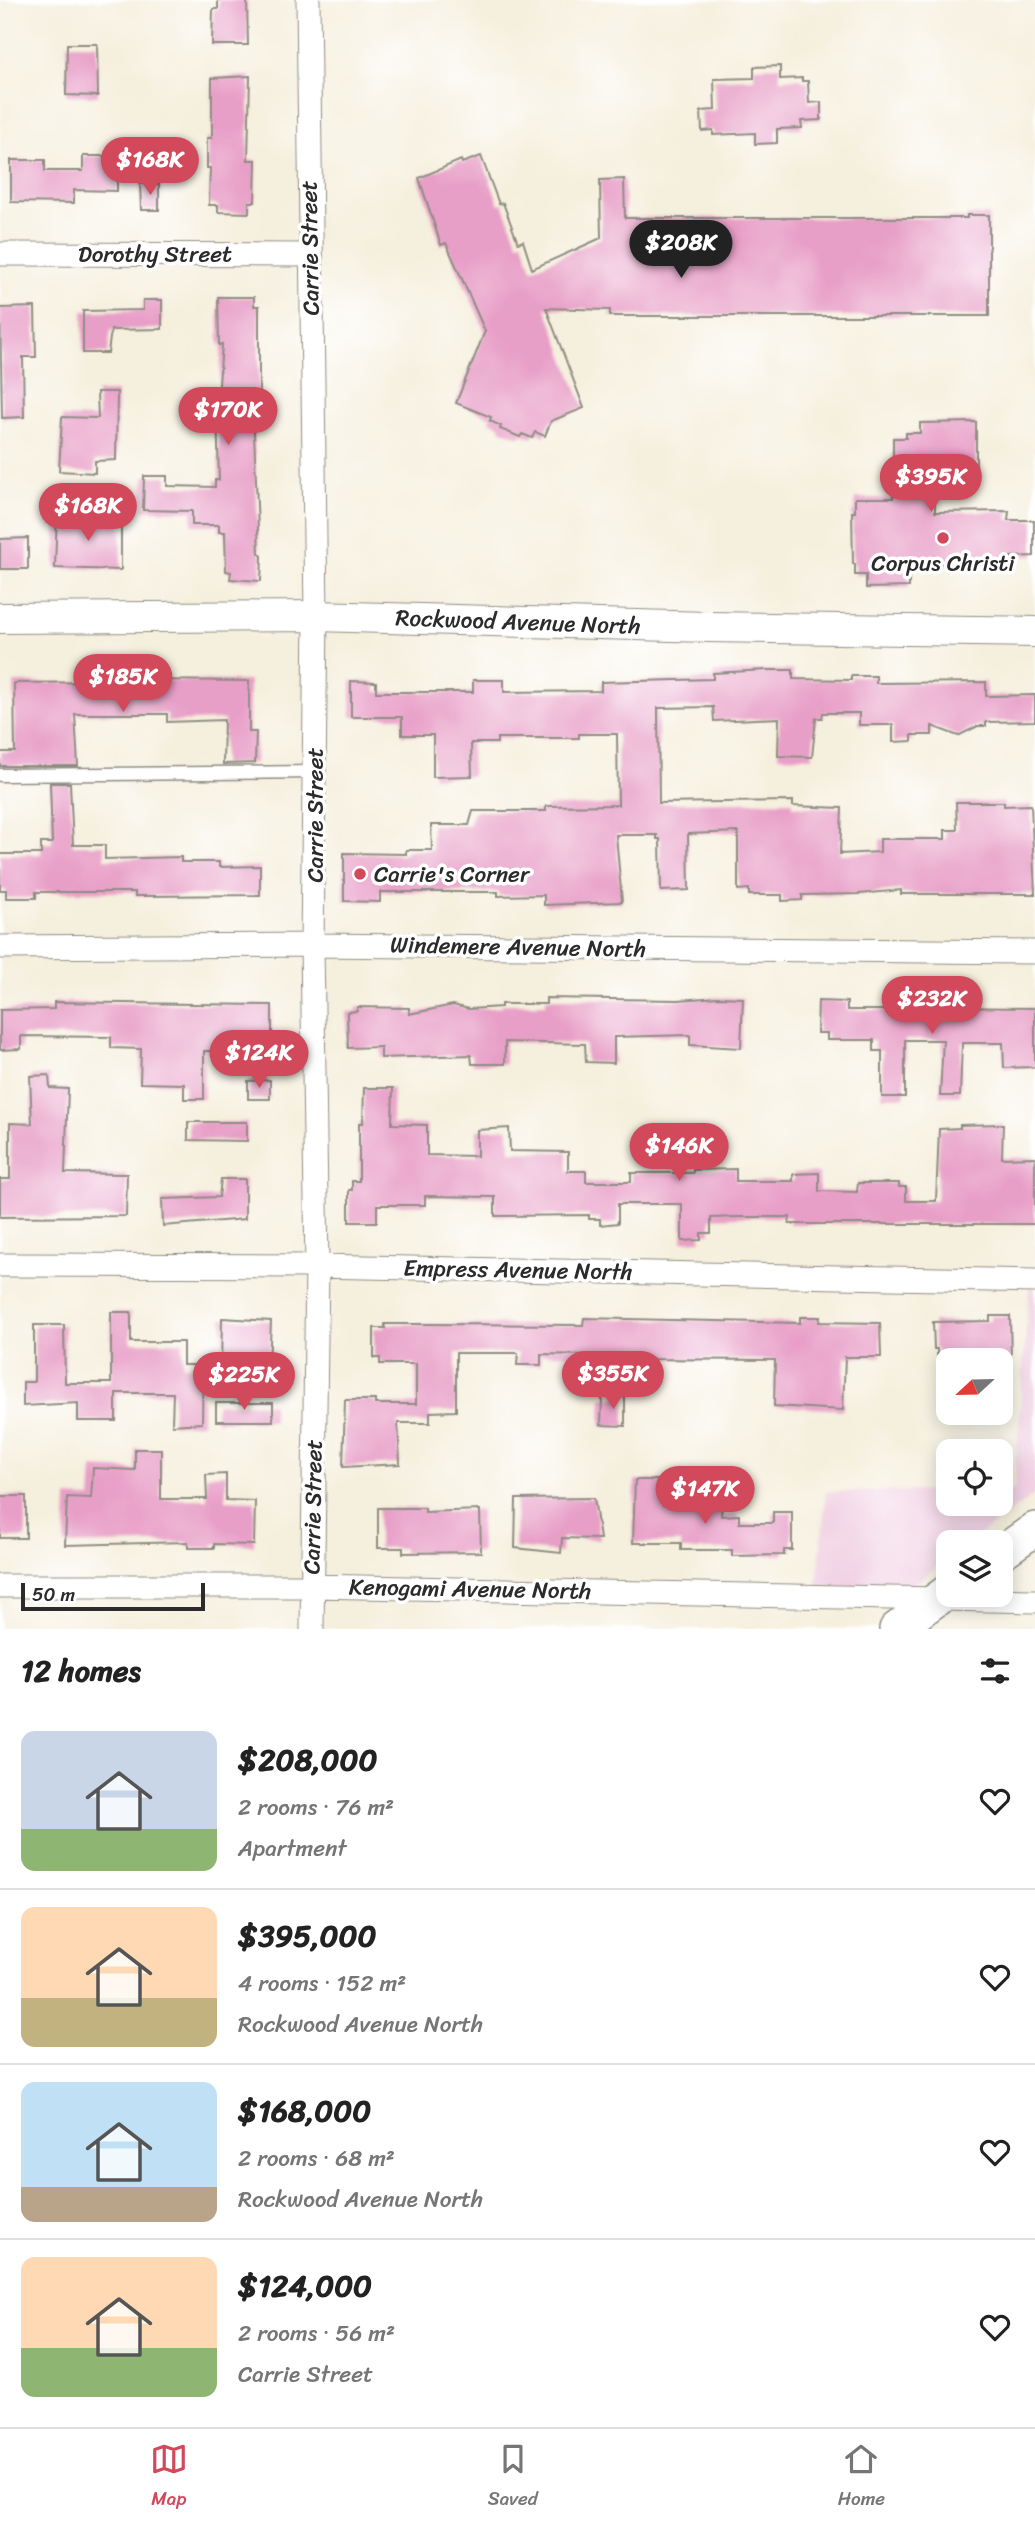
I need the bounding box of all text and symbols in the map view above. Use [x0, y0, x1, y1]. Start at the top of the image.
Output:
pin: $168K [101, 138, 199, 197]
text: $168K [117, 139, 183, 180]
street label: Carrie Street [288, 180, 332, 316]
pin: $208K [632, 220, 730, 280]
text: $208K [645, 222, 717, 263]
street label: Dorothy Street [78, 234, 232, 275]
pin: $170K [179, 388, 277, 447]
text: $170K [195, 389, 262, 430]
pin: $395K [882, 454, 980, 514]
text: $395K [896, 456, 966, 497]
pin: $168K [39, 484, 137, 543]
text: $168K [55, 485, 121, 526]
marker: Corpus Christi [935, 530, 951, 546]
place label: Corpus Christi [871, 543, 1015, 584]
street label: Rockwood Avenue North [395, 597, 641, 647]
pin: $185K [74, 654, 172, 714]
text: $185K [89, 656, 157, 697]
street label: Carrie Street [295, 747, 336, 883]
place label: Carrie's Corner [374, 854, 531, 895]
marker: Carrie's Corner [352, 866, 368, 882]
street label: Windemere Avenue North [390, 924, 646, 970]
pin: $232K [883, 976, 981, 1036]
text: $232K [898, 978, 966, 1019]
pin: $124K [210, 1030, 308, 1090]
text: $124K [226, 1032, 292, 1073]
pin: $146K [630, 1124, 728, 1183]
text: $146K [646, 1125, 712, 1166]
street label: Empress Avenue North [403, 1248, 633, 1292]
north arrow [936, 1348, 1013, 1424]
map controls [936, 1348, 1013, 1607]
pin: $225K [195, 1352, 293, 1412]
pin: $355K [564, 1352, 662, 1411]
text: $355K [578, 1353, 648, 1394]
text: $225K [209, 1354, 279, 1395]
street label: Carrie Street [291, 1439, 335, 1575]
button: locate [936, 1439, 1013, 1516]
pin: $147K [656, 1466, 754, 1526]
text: $147K [672, 1468, 738, 1509]
button: layers [936, 1530, 1013, 1607]
street label: Kenogami Avenue North [348, 1566, 592, 1612]
text: 50 m [32, 1578, 75, 1611]
scale bar [21, 1580, 205, 1612]
text: 12 homes [21, 1644, 141, 1698]
icon: filters [976, 1652, 1014, 1690]
text: $208,000 [238, 1733, 378, 1787]
icon: home [77, 1759, 161, 1843]
icon: heart [976, 1782, 1014, 1820]
text: 2 rooms · 76 m² [238, 1787, 394, 1828]
text: Apartment [238, 1828, 347, 1869]
text: $395,000 [238, 1909, 376, 1963]
icon: home [77, 1935, 161, 2019]
icon: heart [976, 1958, 1014, 1996]
text: 4 rooms · 152 m² [238, 1963, 406, 2004]
text: Rockwood Avenue North [238, 2004, 483, 2045]
text: $168,000 [238, 2084, 371, 2138]
icon: home [77, 2110, 161, 2194]
icon: heart [976, 2133, 1014, 2171]
text: 2 rooms · 68 m² [238, 2138, 395, 2179]
text: Rockwood Avenue North [238, 2179, 483, 2220]
text: $124,000 [238, 2259, 372, 2313]
icon: home [77, 2285, 161, 2369]
icon: heart [976, 2308, 1014, 2346]
text: 2 rooms · 56 m² [238, 2313, 395, 2354]
text: Carrie Street [238, 2354, 373, 2395]
tab: Map [150, 2440, 188, 2515]
tab: Saved [488, 2440, 538, 2515]
tab: Home [838, 2440, 885, 2515]

